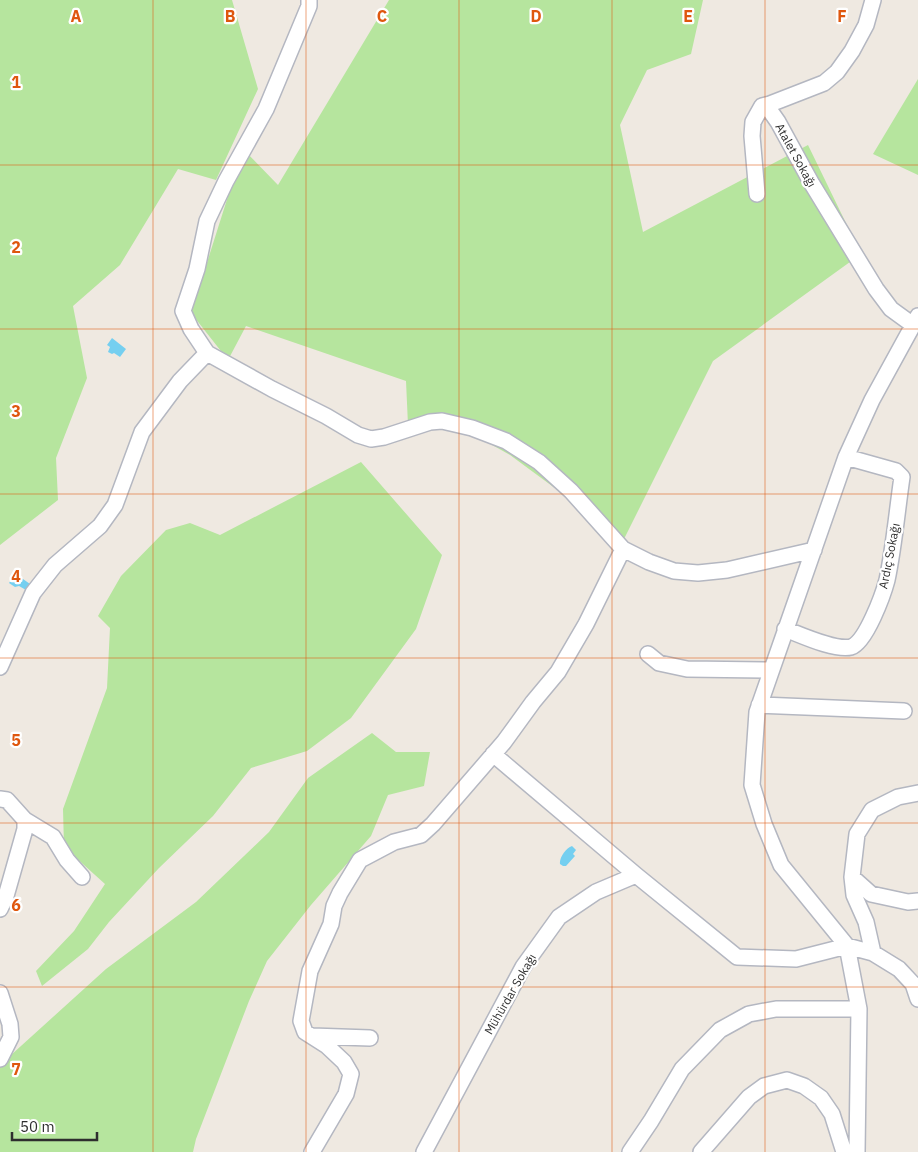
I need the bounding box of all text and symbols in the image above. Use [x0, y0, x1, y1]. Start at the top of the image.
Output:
text: A [71, 6, 82, 26]
text: B [225, 6, 236, 26]
text: C [377, 6, 387, 26]
text: D [530, 6, 542, 26]
text: E [683, 6, 693, 26]
text: F [837, 6, 847, 26]
text: 1 [11, 72, 21, 92]
street label: Atalet Sokağı [772, 120, 820, 190]
text: 2 [11, 237, 21, 257]
text: 3 [11, 401, 21, 421]
street label: Ardıç Sokağı [875, 522, 903, 590]
text: 4 [11, 566, 21, 586]
text: 5 [11, 730, 21, 750]
text: 6 [11, 895, 21, 915]
street label: Mühürdar Sokağı [481, 951, 539, 1037]
text: 7 [11, 1059, 21, 1079]
scale bar [12, 1110, 98, 1142]
text: 50 m [20, 1117, 55, 1136]

